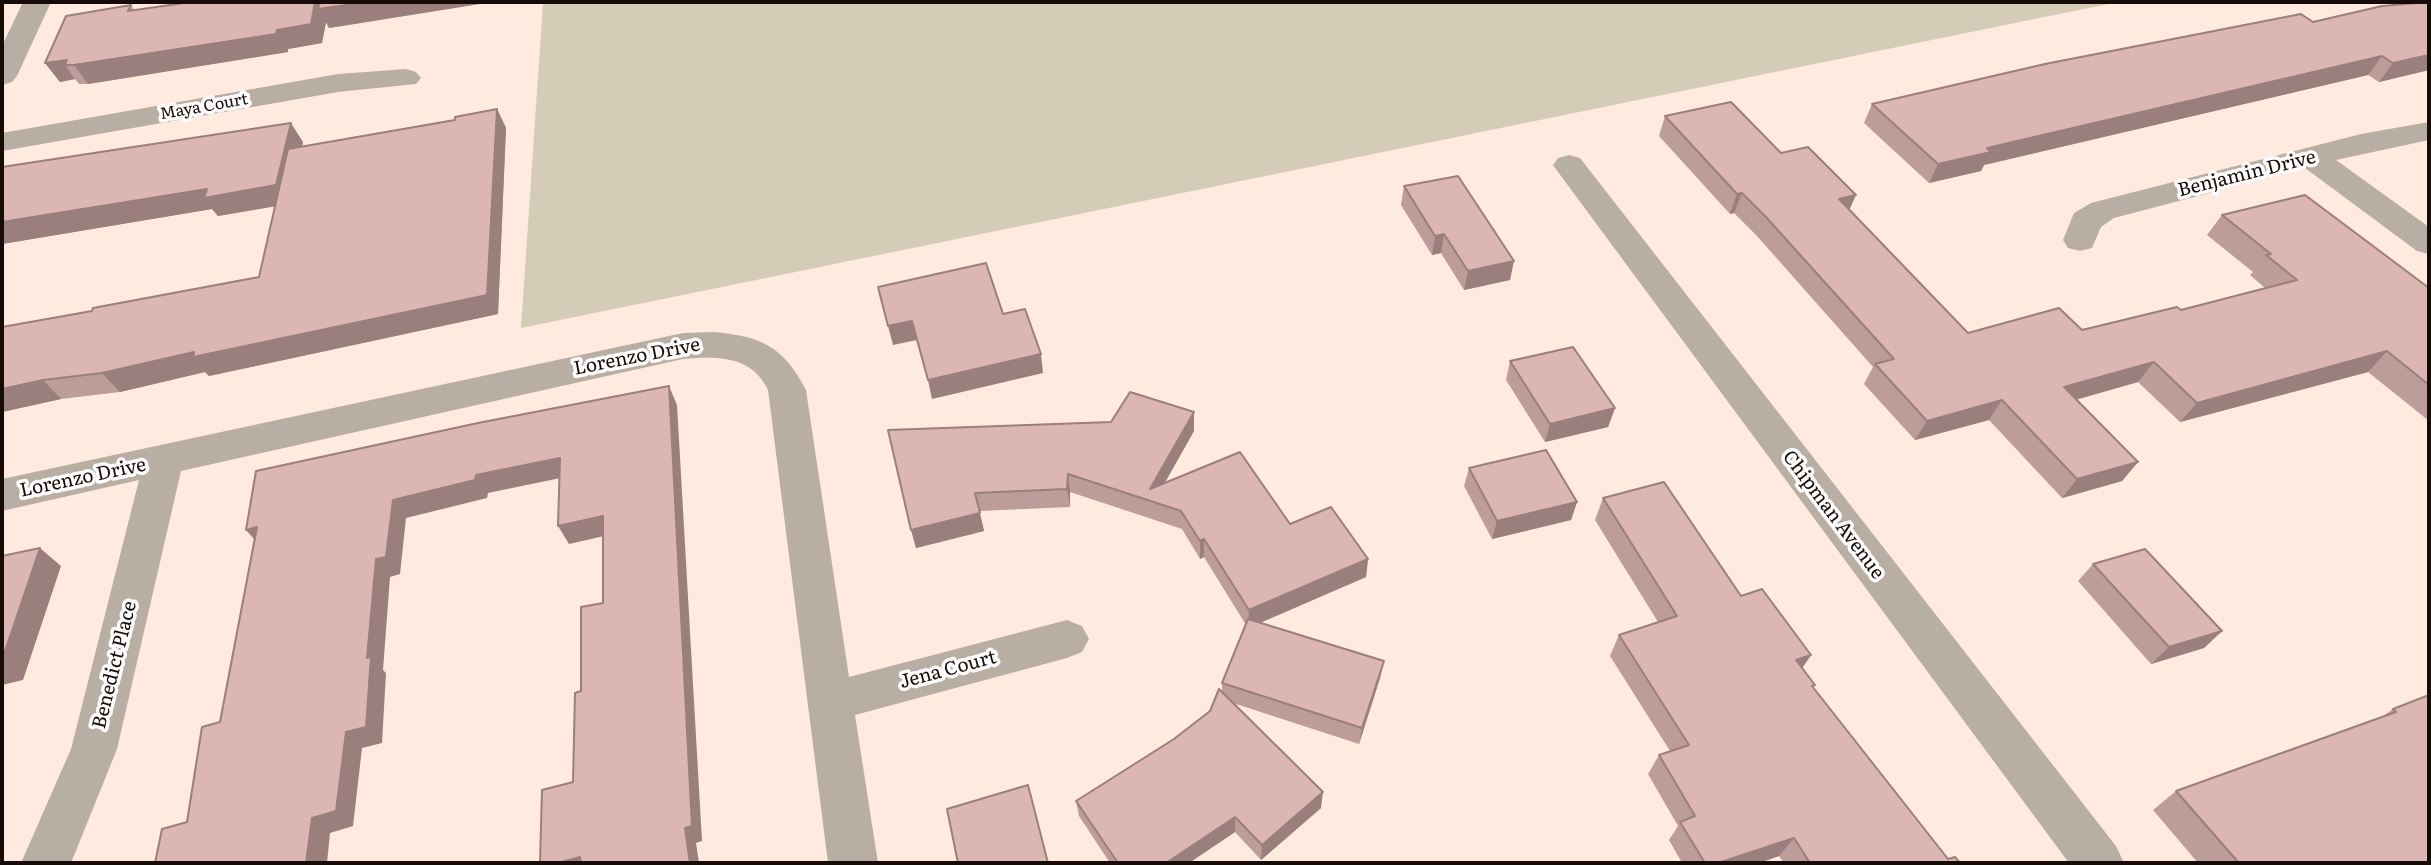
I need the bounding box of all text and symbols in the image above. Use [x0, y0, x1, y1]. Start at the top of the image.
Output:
street label: Maya Court [159, 90, 249, 124]
street label: Benjamin Drive [2176, 146, 2318, 202]
street label: Lorenzo Drive [572, 334, 702, 380]
street label: Chipman Avenue [1777, 446, 1889, 584]
street label: Lorenzo Drive [18, 454, 148, 502]
street label: Benedict Place [88, 599, 142, 731]
street label: Jena Court [897, 646, 999, 694]

